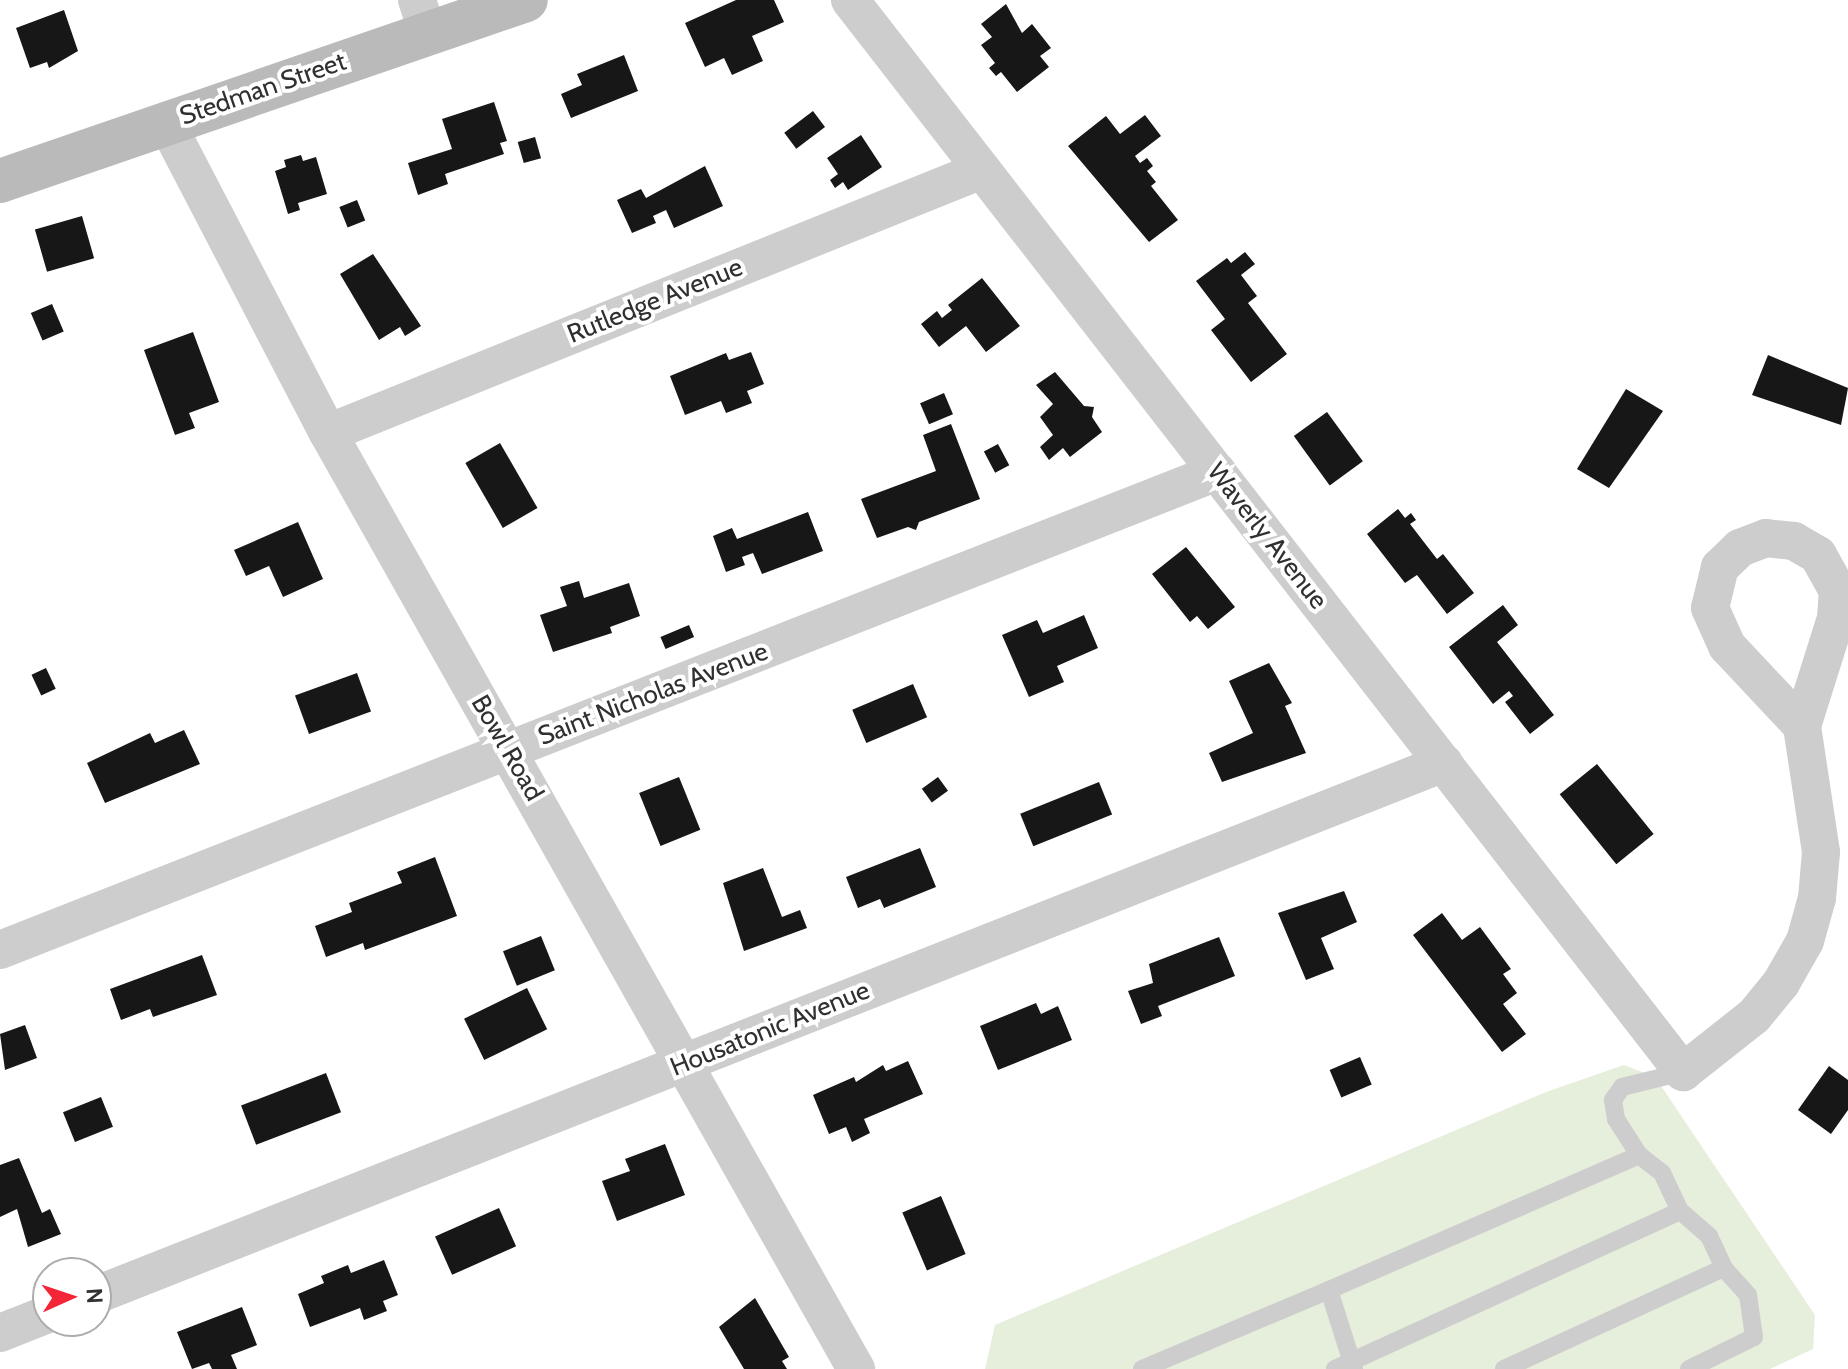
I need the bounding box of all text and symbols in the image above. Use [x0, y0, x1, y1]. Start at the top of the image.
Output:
street label: Stedman Street [176, 46, 350, 132]
street label: Rutledge Avenue [563, 252, 747, 350]
street label: Waverly Avenue [1200, 457, 1334, 615]
street label: Saint Nicholas Avenue [534, 636, 772, 752]
street label: Bowl Road [464, 690, 550, 806]
street label: Housatonic Avenue [666, 975, 874, 1083]
north arrow [32, 1257, 112, 1337]
text: N [81, 1287, 108, 1304]

